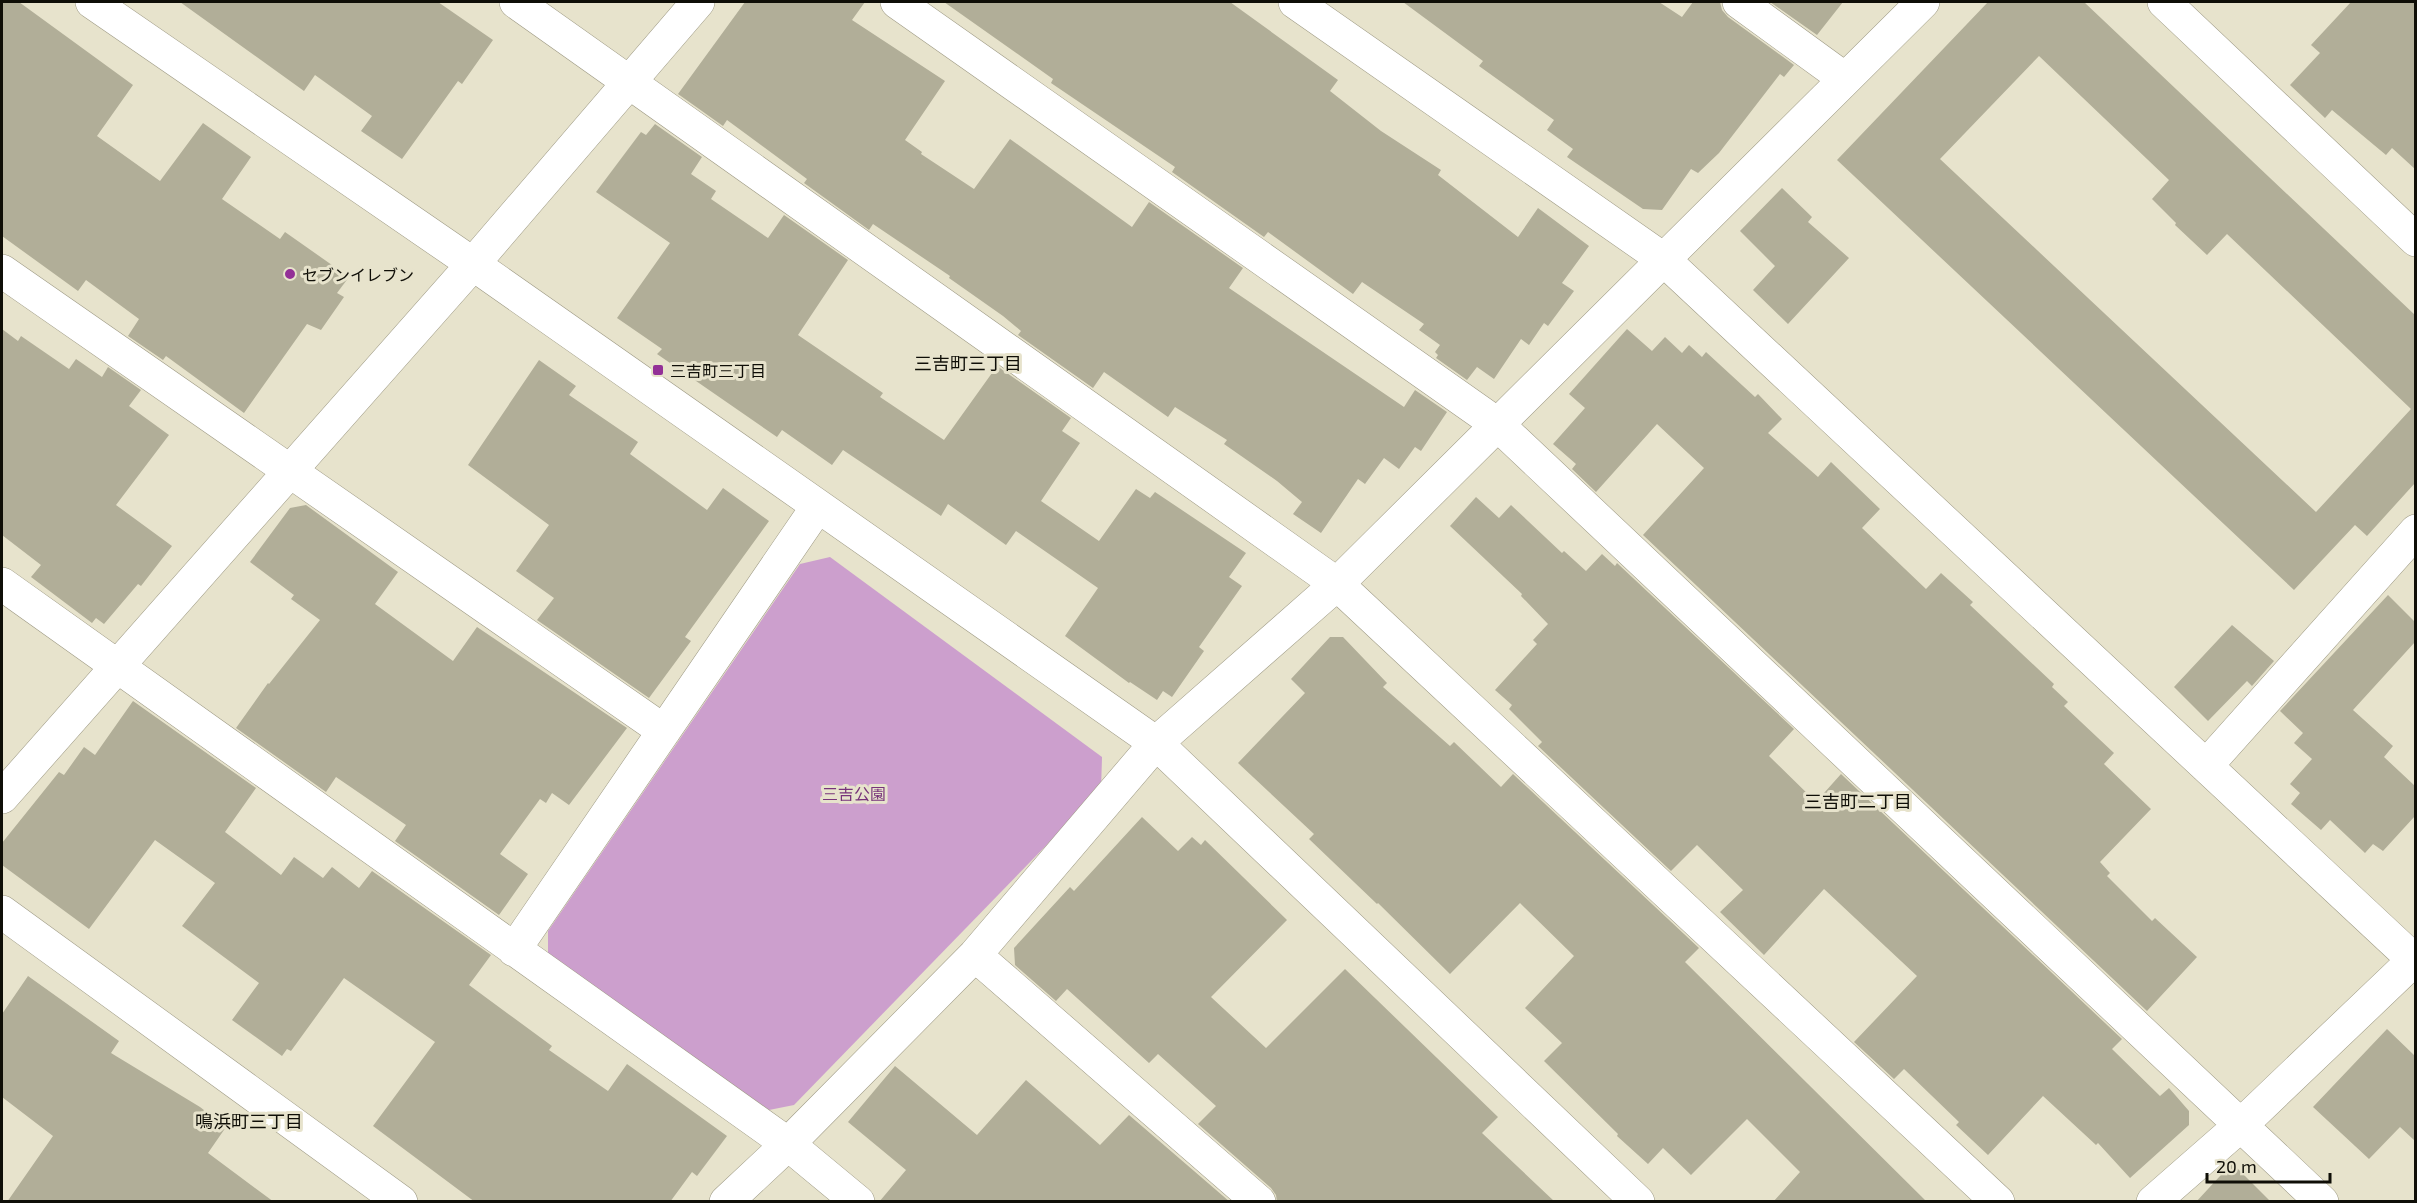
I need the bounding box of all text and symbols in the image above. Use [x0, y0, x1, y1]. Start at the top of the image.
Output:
place label: セブンイレブン [302, 265, 414, 284]
marker: セブンイレブン [283, 267, 297, 281]
district label: 三吉町三丁目 [914, 352, 1022, 374]
place label: 三吉町三丁目 [670, 361, 766, 380]
marker: 三吉町三丁目 [651, 363, 665, 377]
park label: 三吉公園 [822, 784, 886, 803]
district label: 三吉町二丁目 [1804, 790, 1912, 812]
district label: 鳴浜町三丁目 [195, 1110, 303, 1132]
scale bar [2207, 1146, 2330, 1184]
text: 20 m [2216, 1155, 2257, 1177]

